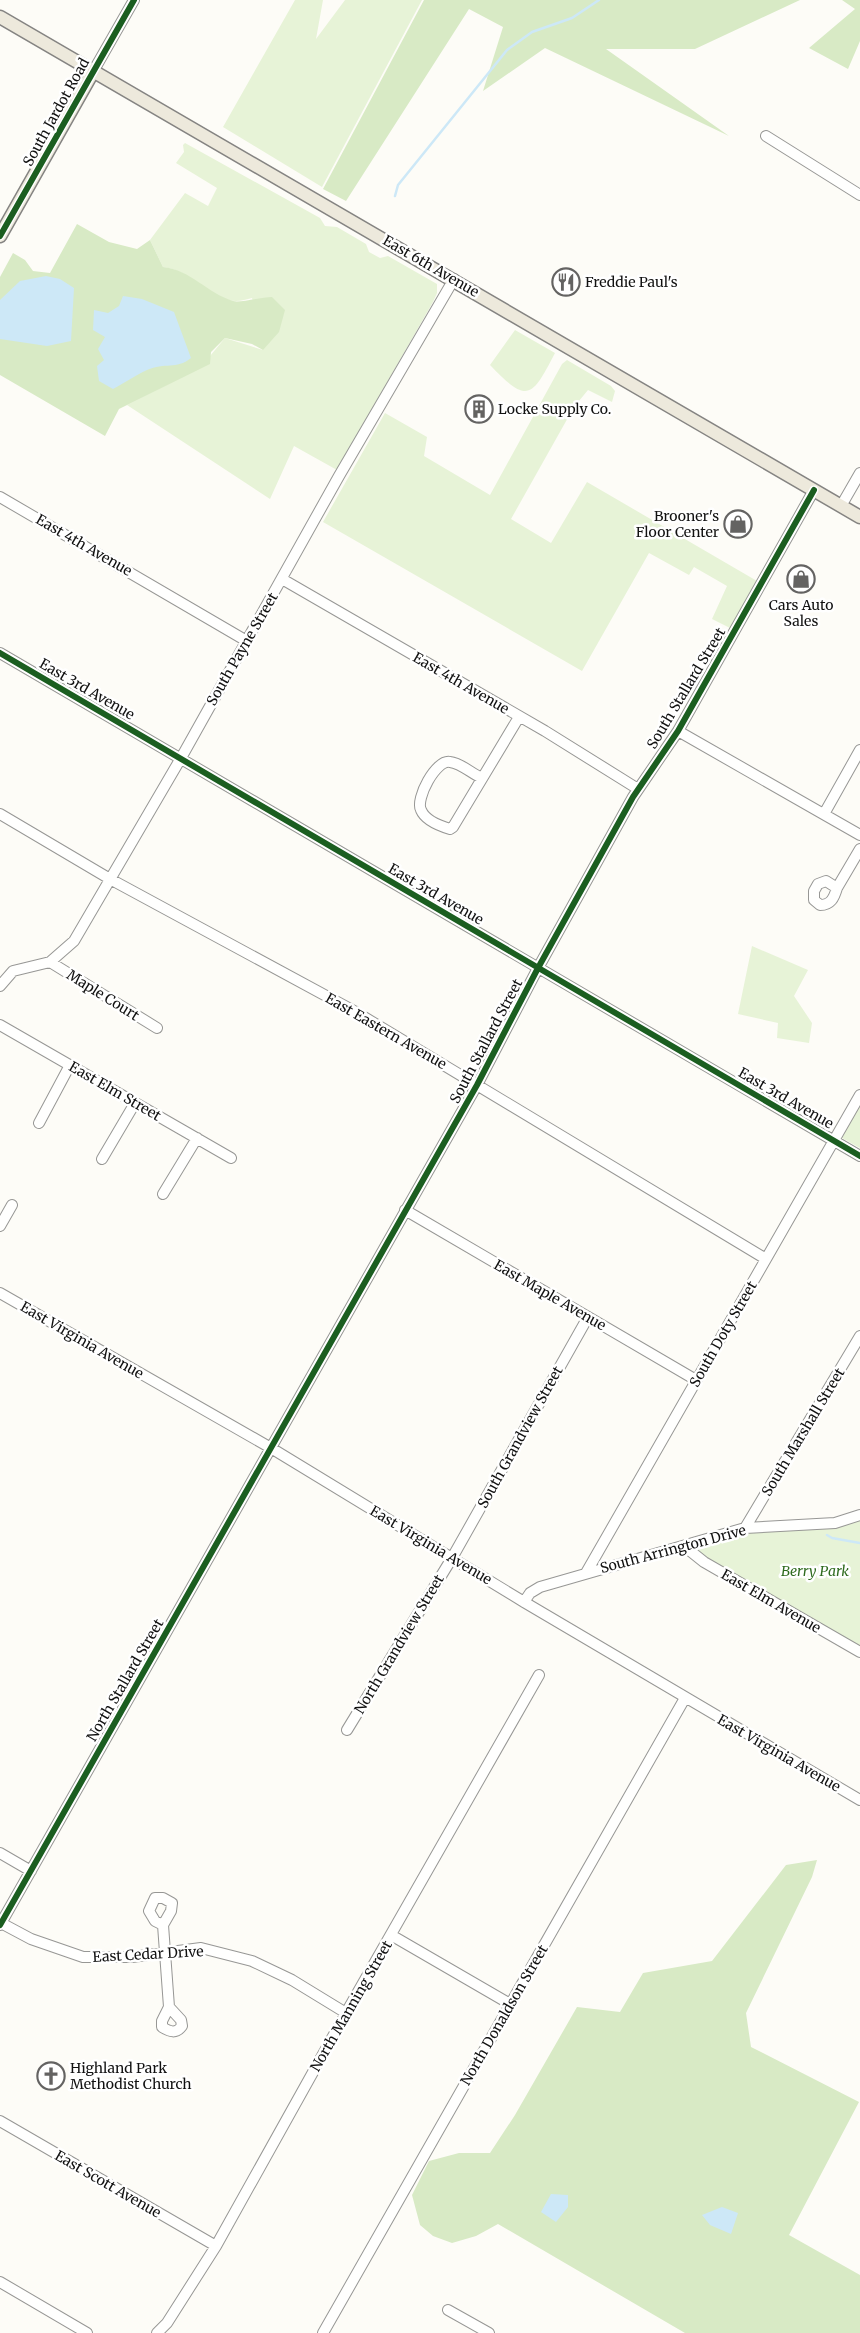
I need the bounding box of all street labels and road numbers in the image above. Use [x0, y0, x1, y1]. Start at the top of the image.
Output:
street label: South Jardot Road [19, 54, 93, 169]
street label: East 6th Avenue [380, 231, 482, 301]
street label: East 4th Avenue [33, 510, 135, 580]
street label: South Payne Street [202, 589, 282, 709]
street label: South Stallard Street [643, 624, 730, 752]
street label: East 4th Avenue [410, 648, 512, 718]
street label: East 3rd Avenue [36, 654, 138, 724]
street label: East 3rd Avenue [385, 859, 487, 929]
street label: Maple Court [63, 966, 143, 1025]
street label: South Stallard Street [446, 975, 527, 1106]
street label: East Eastern Avenue [322, 989, 450, 1073]
street label: East Elm Street [66, 1057, 165, 1125]
street label: East 3rd Avenue [735, 1063, 837, 1133]
street label: East Maple Avenue [491, 1256, 609, 1334]
street label: South Doty Street [685, 1277, 761, 1390]
street label: East Virginia Avenue [17, 1297, 147, 1383]
street label: South Grandview Street [473, 1362, 567, 1511]
street label: South Marshall Street [758, 1364, 849, 1499]
street label: East Virginia Avenue [367, 1501, 495, 1589]
street label: South Arrington Drive [598, 1521, 748, 1577]
street label: East Elm Avenue [718, 1565, 824, 1637]
street label: North Grandview Street [350, 1571, 448, 1717]
street label: North Stallard Street [83, 1615, 168, 1744]
street label: East Virginia Avenue [714, 1710, 844, 1796]
street label: North Manning Street [306, 1937, 396, 2075]
street label: North Donaldson Street [456, 1941, 552, 2089]
street label: East Cedar Drive [92, 1942, 204, 1966]
street label: East Scott Avenue [52, 2146, 164, 2222]

